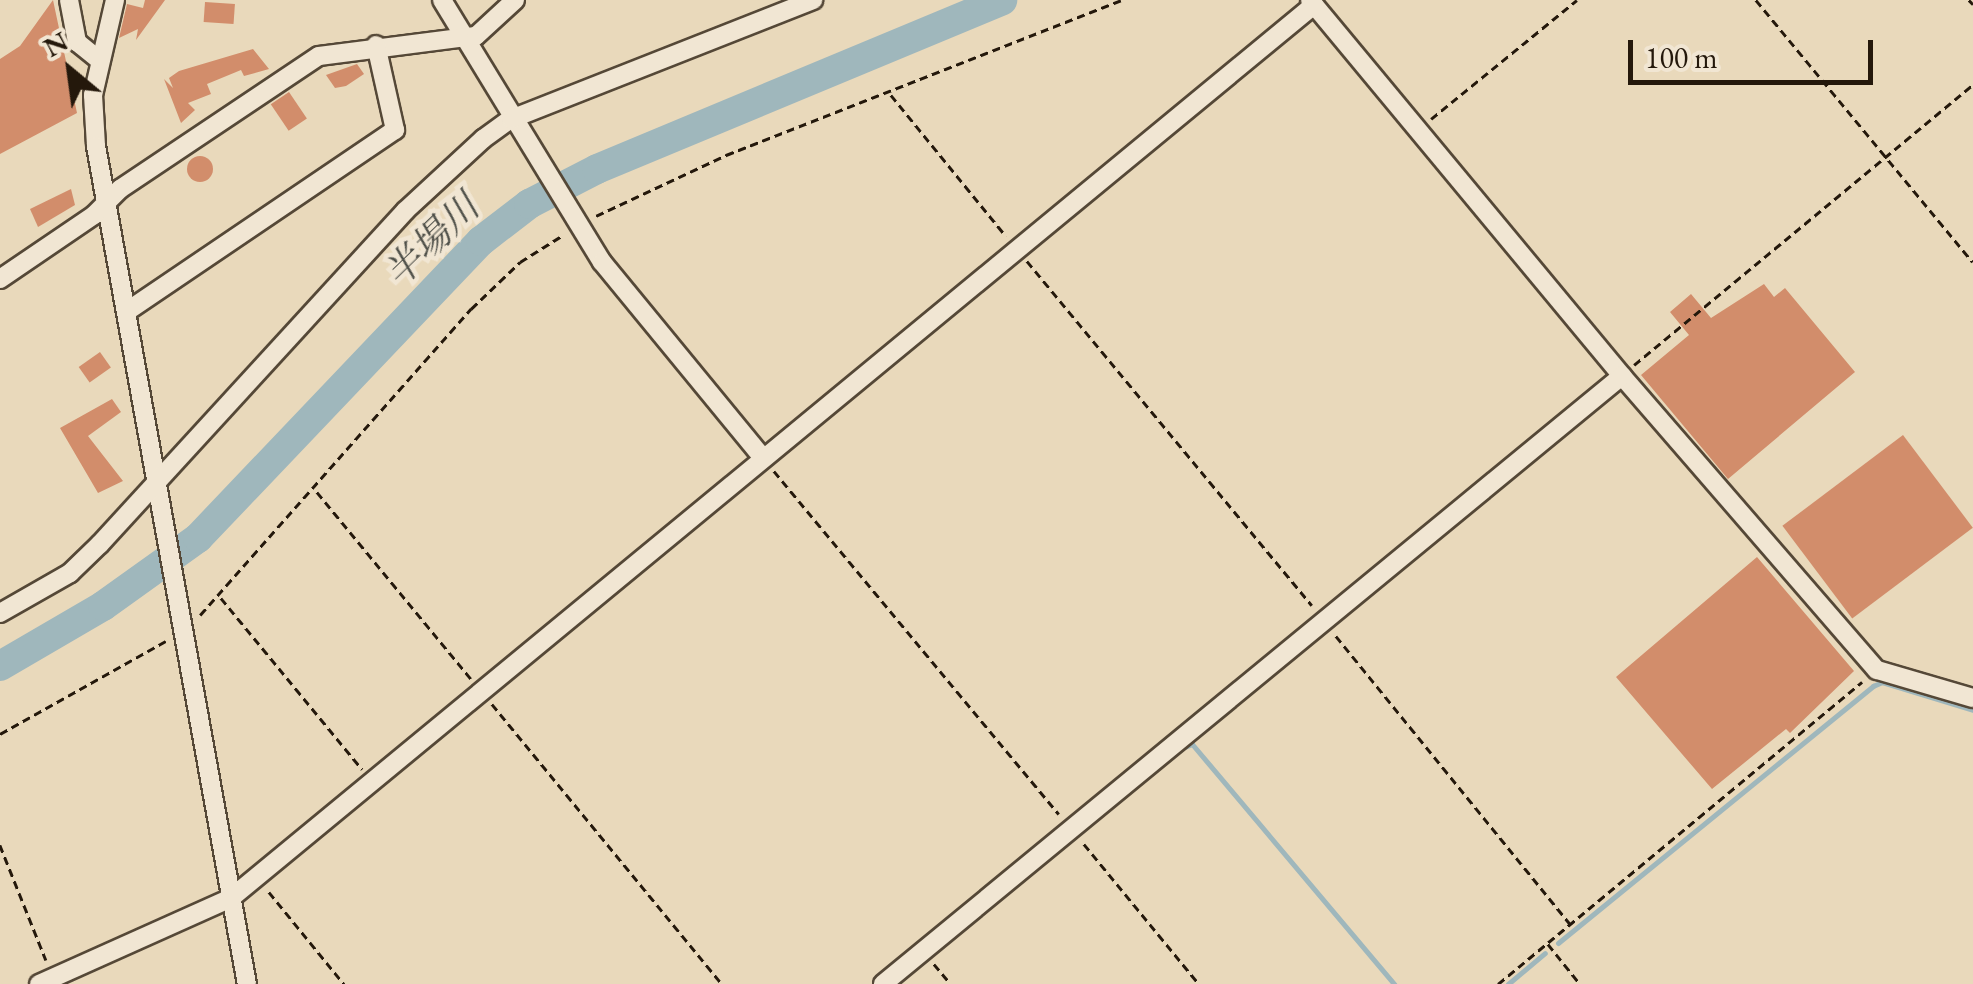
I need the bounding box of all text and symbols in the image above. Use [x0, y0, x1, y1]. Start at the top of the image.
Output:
north arrow [20, 20, 120, 120]
scale bar [1633, 20, 1878, 82]
text: N [37, 23, 74, 65]
text: 100 m [1645, 38, 1718, 77]
water label: 半場川 [374, 184, 488, 296]

